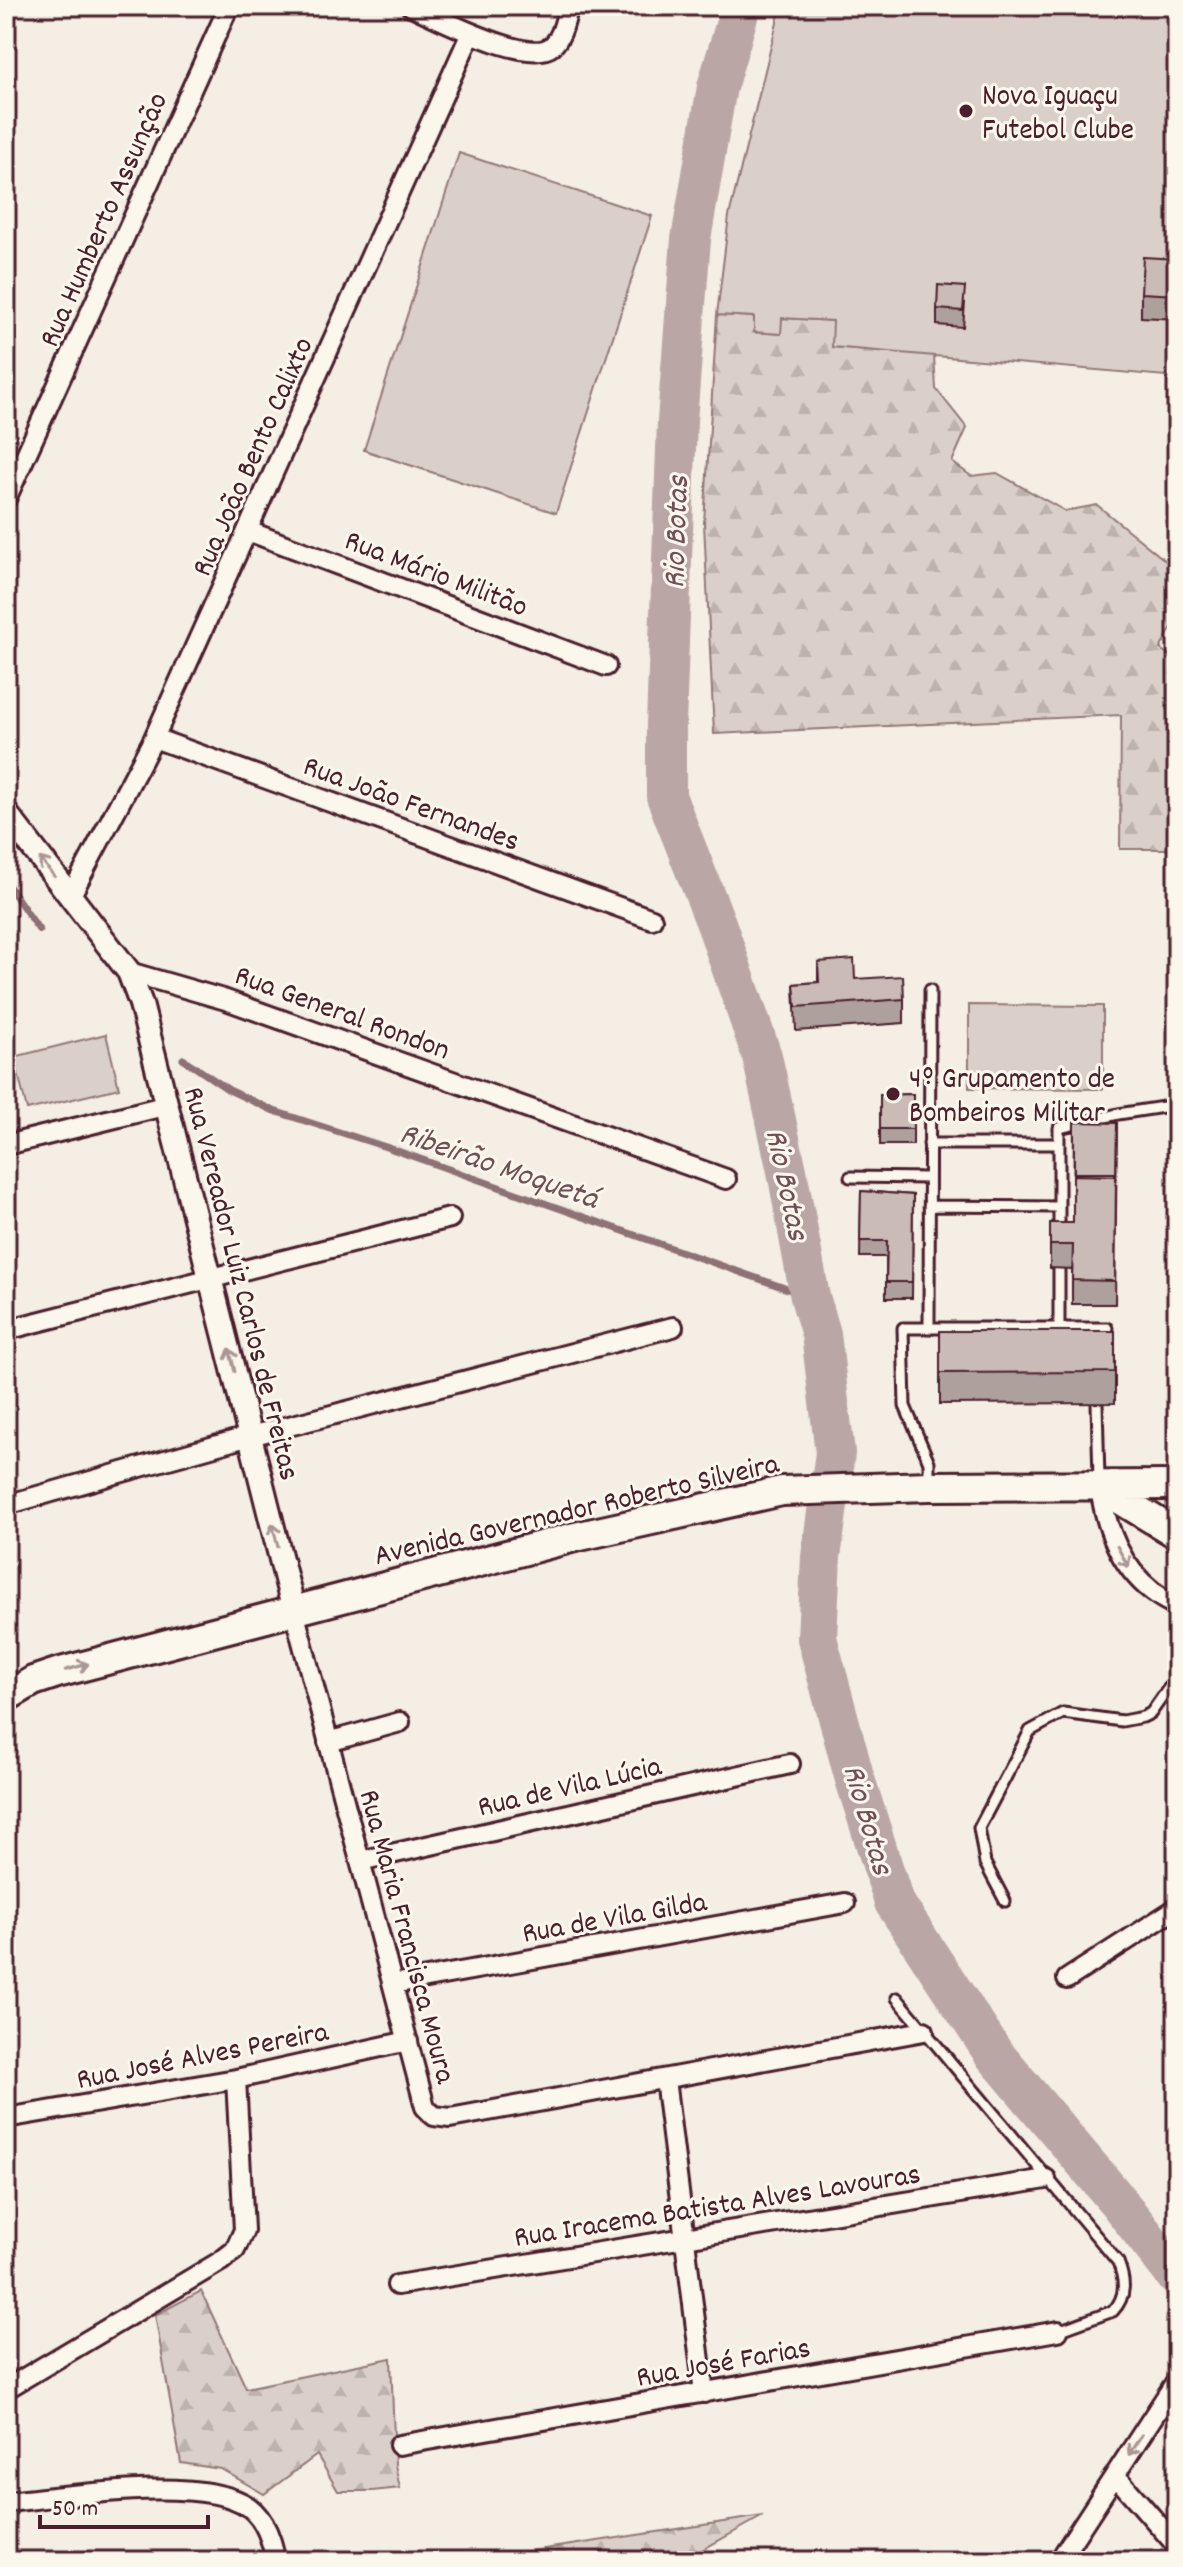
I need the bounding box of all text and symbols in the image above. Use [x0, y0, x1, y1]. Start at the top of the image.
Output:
place label: Nova Iguaçu Futebol Clube [982, 77, 1134, 154]
street label: Rua Humberto Assunção [31, 87, 182, 355]
marker: Nova Iguaçu Futebol Clube [957, 102, 975, 120]
street label: Rua João Bento Calixto [183, 331, 327, 584]
water label: Rio Botas [654, 474, 704, 589]
street label: Rua Mário Militão [338, 522, 533, 631]
street label: Rua João Fernandes [296, 747, 525, 865]
one-way arrow [38, 856, 55, 878]
street label: Rua General Rondon [228, 956, 455, 1074]
place label: 4º Grupamento de Bombeiros Militar [909, 1060, 1115, 1137]
street label: Rua Vereador Luiz Carlos de Freitas [169, 1083, 308, 1485]
marker: 4º Grupamento de Bombeiros Militar [884, 1085, 902, 1103]
water label: Ribeirão Moquetá [393, 1113, 607, 1225]
water label: Rio Botas [750, 1125, 819, 1246]
one-way arrow [223, 1348, 238, 1374]
street label: Avenida Governador Roberto Silveira [370, 1445, 784, 1580]
one-way arrow [267, 1523, 282, 1548]
one-way arrow [1115, 1545, 1131, 1568]
one-way arrow [64, 1659, 90, 1674]
street label: Rua de Vila Lúcia [474, 1747, 667, 1831]
water label: Rio Botas [828, 1760, 903, 1882]
street label: Rua Maria Francisca Moura [345, 1786, 465, 2090]
street label: Rua de Vila Gilda [519, 1883, 711, 1958]
street label: Rua José Alves Pereira [73, 2013, 333, 2104]
street label: Rua Iracema Batista Alves Lavouras [511, 2155, 924, 2262]
street label: Rua José Farias [633, 2329, 814, 2402]
one-way arrow [1126, 2433, 1142, 2456]
scale bar [40, 2479, 208, 2529]
text: 50 m [52, 2493, 98, 2527]

